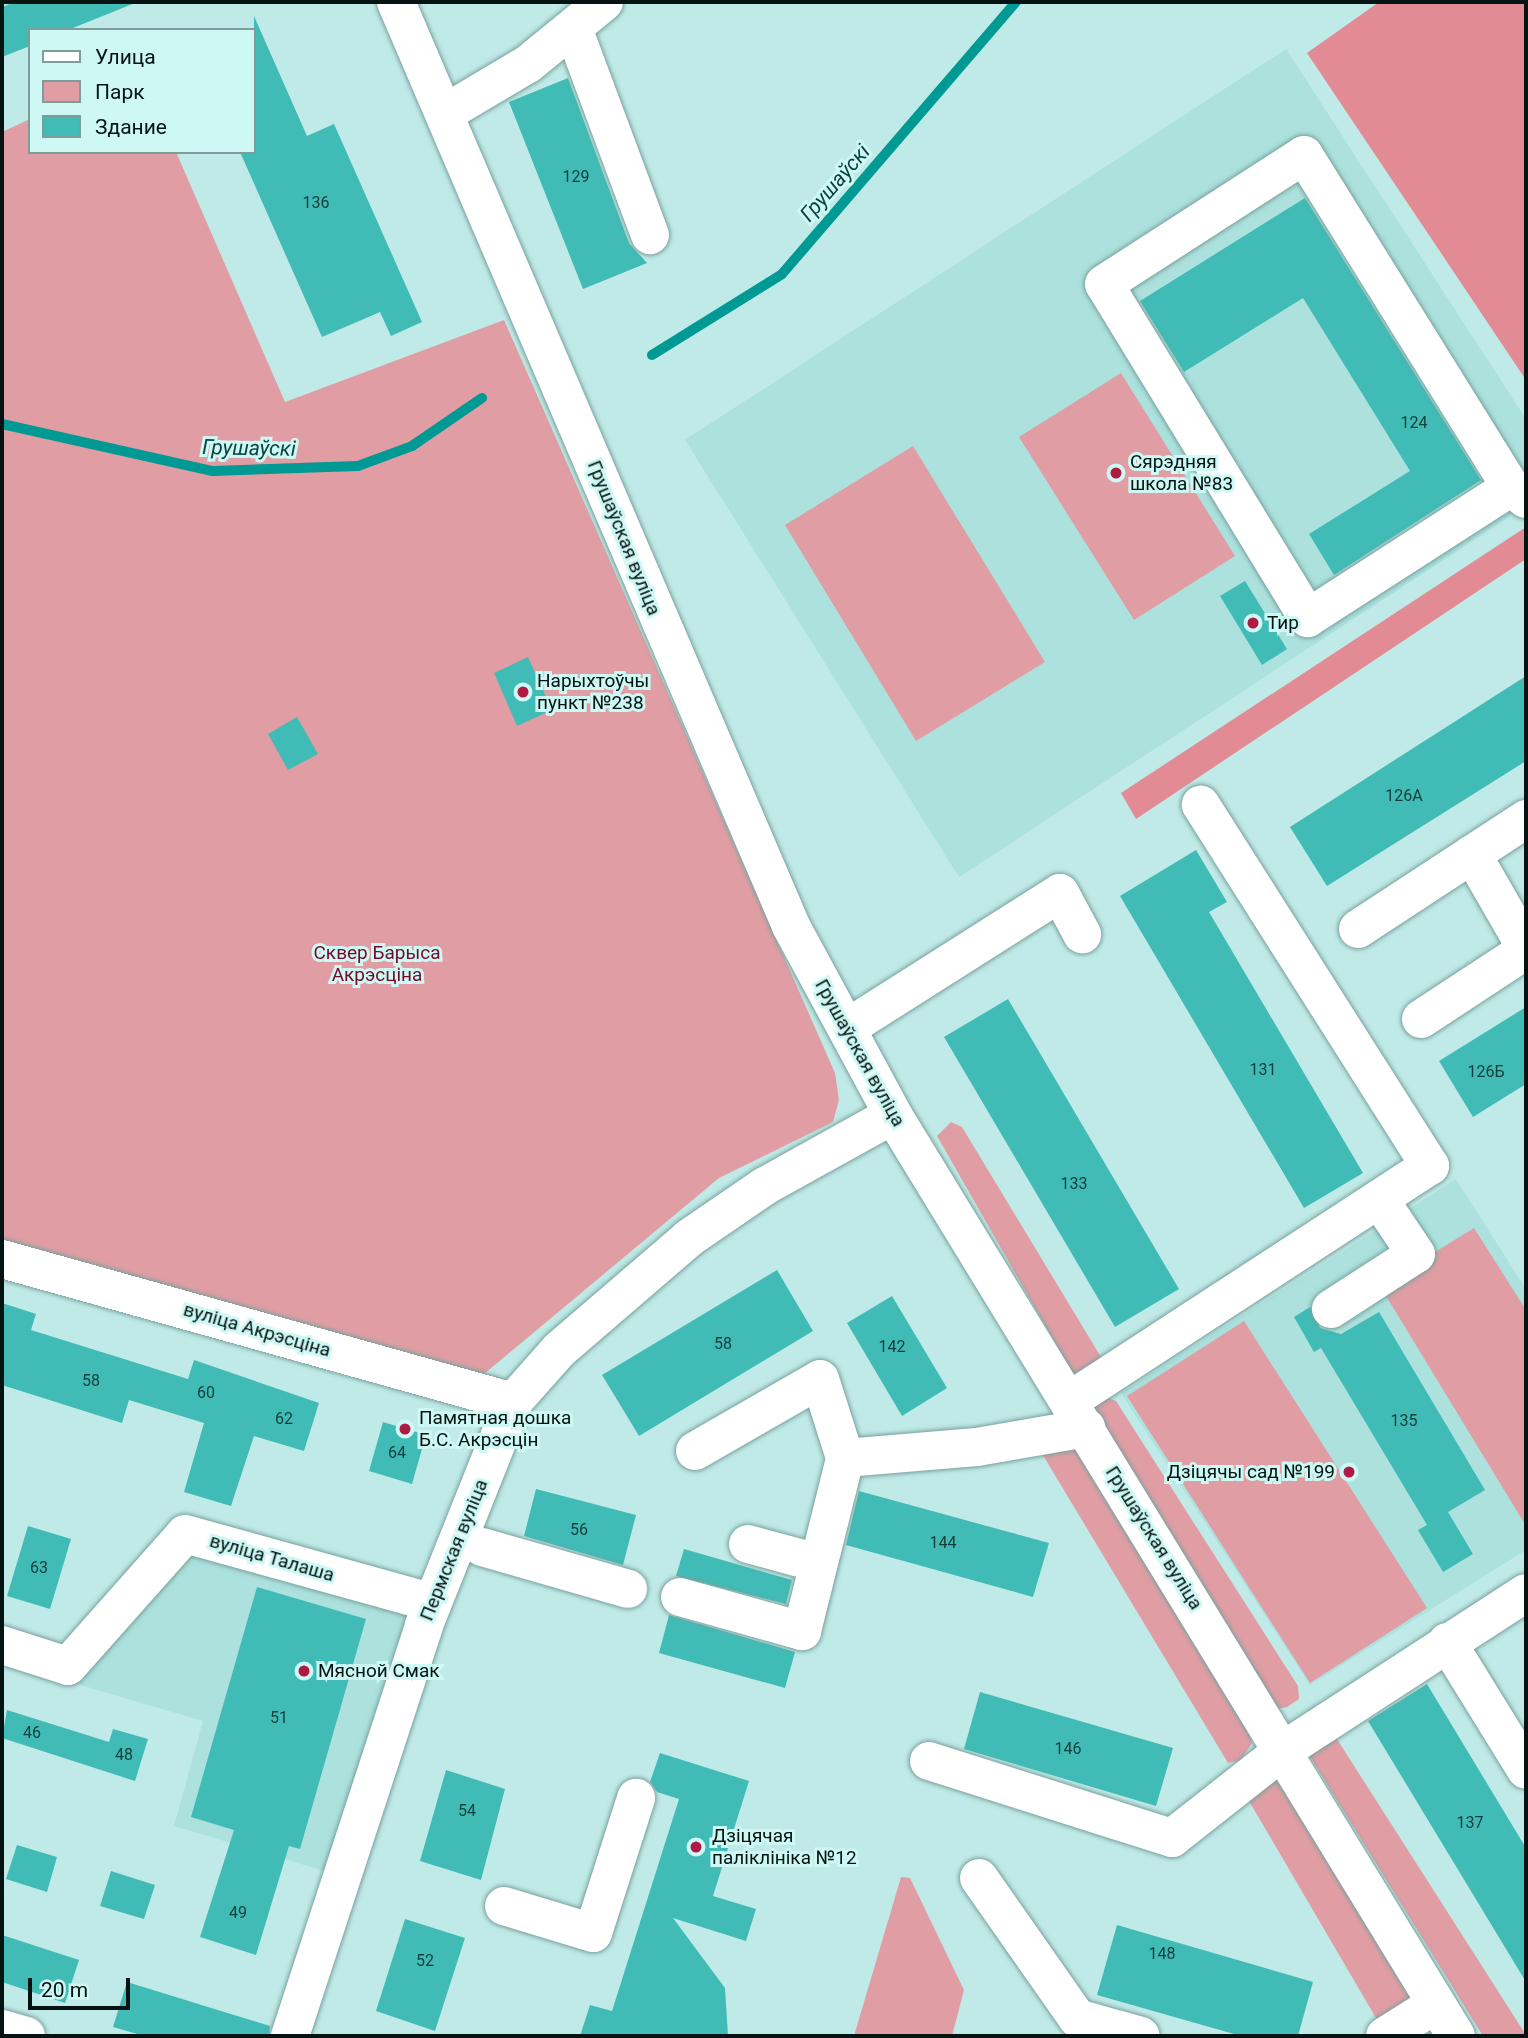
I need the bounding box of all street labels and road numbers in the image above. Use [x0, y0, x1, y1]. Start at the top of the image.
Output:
street label: Грушаўская вуліца [583, 457, 665, 619]
street label: Грушаўская вуліца [810, 975, 910, 1131]
street label: вуліца Акрэсціна [181, 1298, 333, 1362]
street label: Грушаўская вуліца [1101, 1462, 1207, 1614]
street label: Пермская вуліца [415, 1476, 493, 1624]
street label: вуліца Талаша [207, 1529, 337, 1587]

